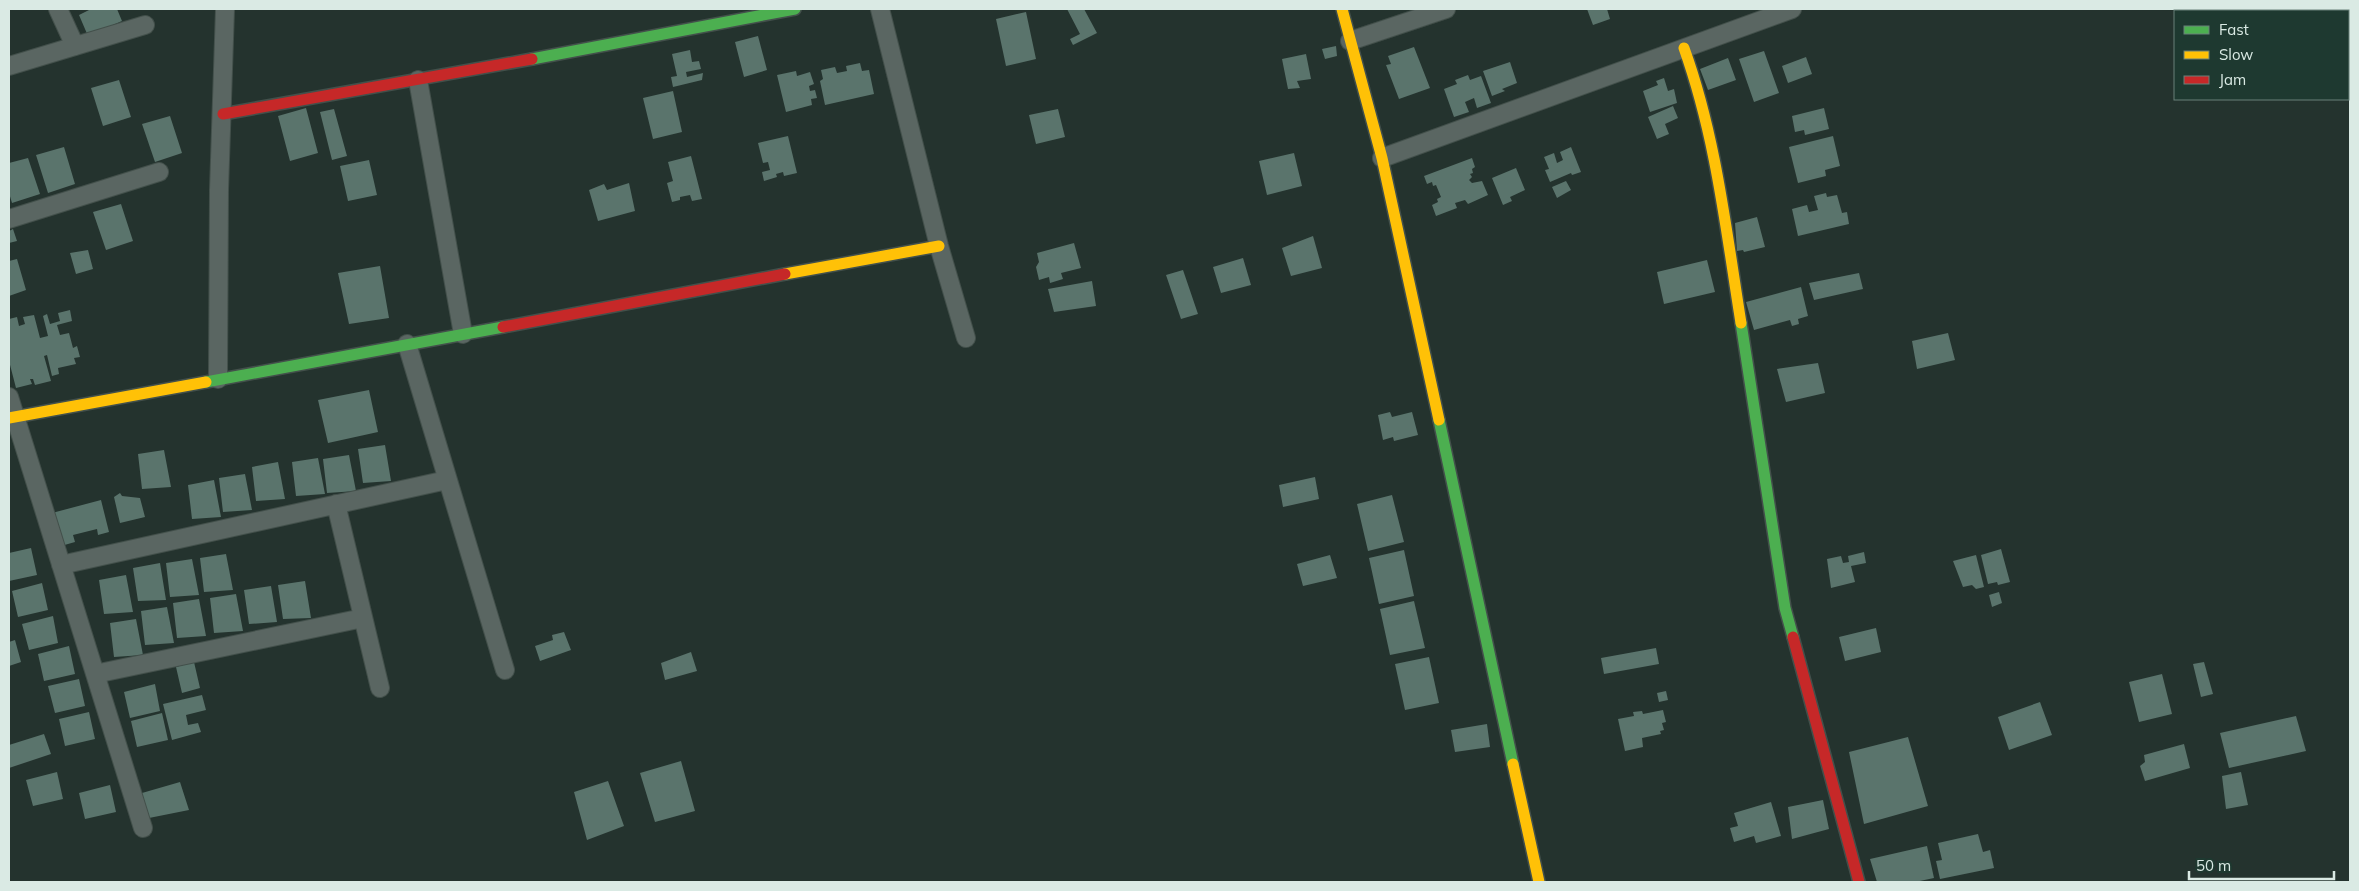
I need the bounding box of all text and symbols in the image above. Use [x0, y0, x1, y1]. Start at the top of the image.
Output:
legend [2174, 10, 2349, 100]
text: Fast [2219, 20, 2249, 39]
text: Slow [2219, 45, 2253, 64]
text: Jam [2219, 70, 2246, 89]
scale bar [2189, 848, 2334, 880]
text: 50 m [2196, 856, 2231, 875]

